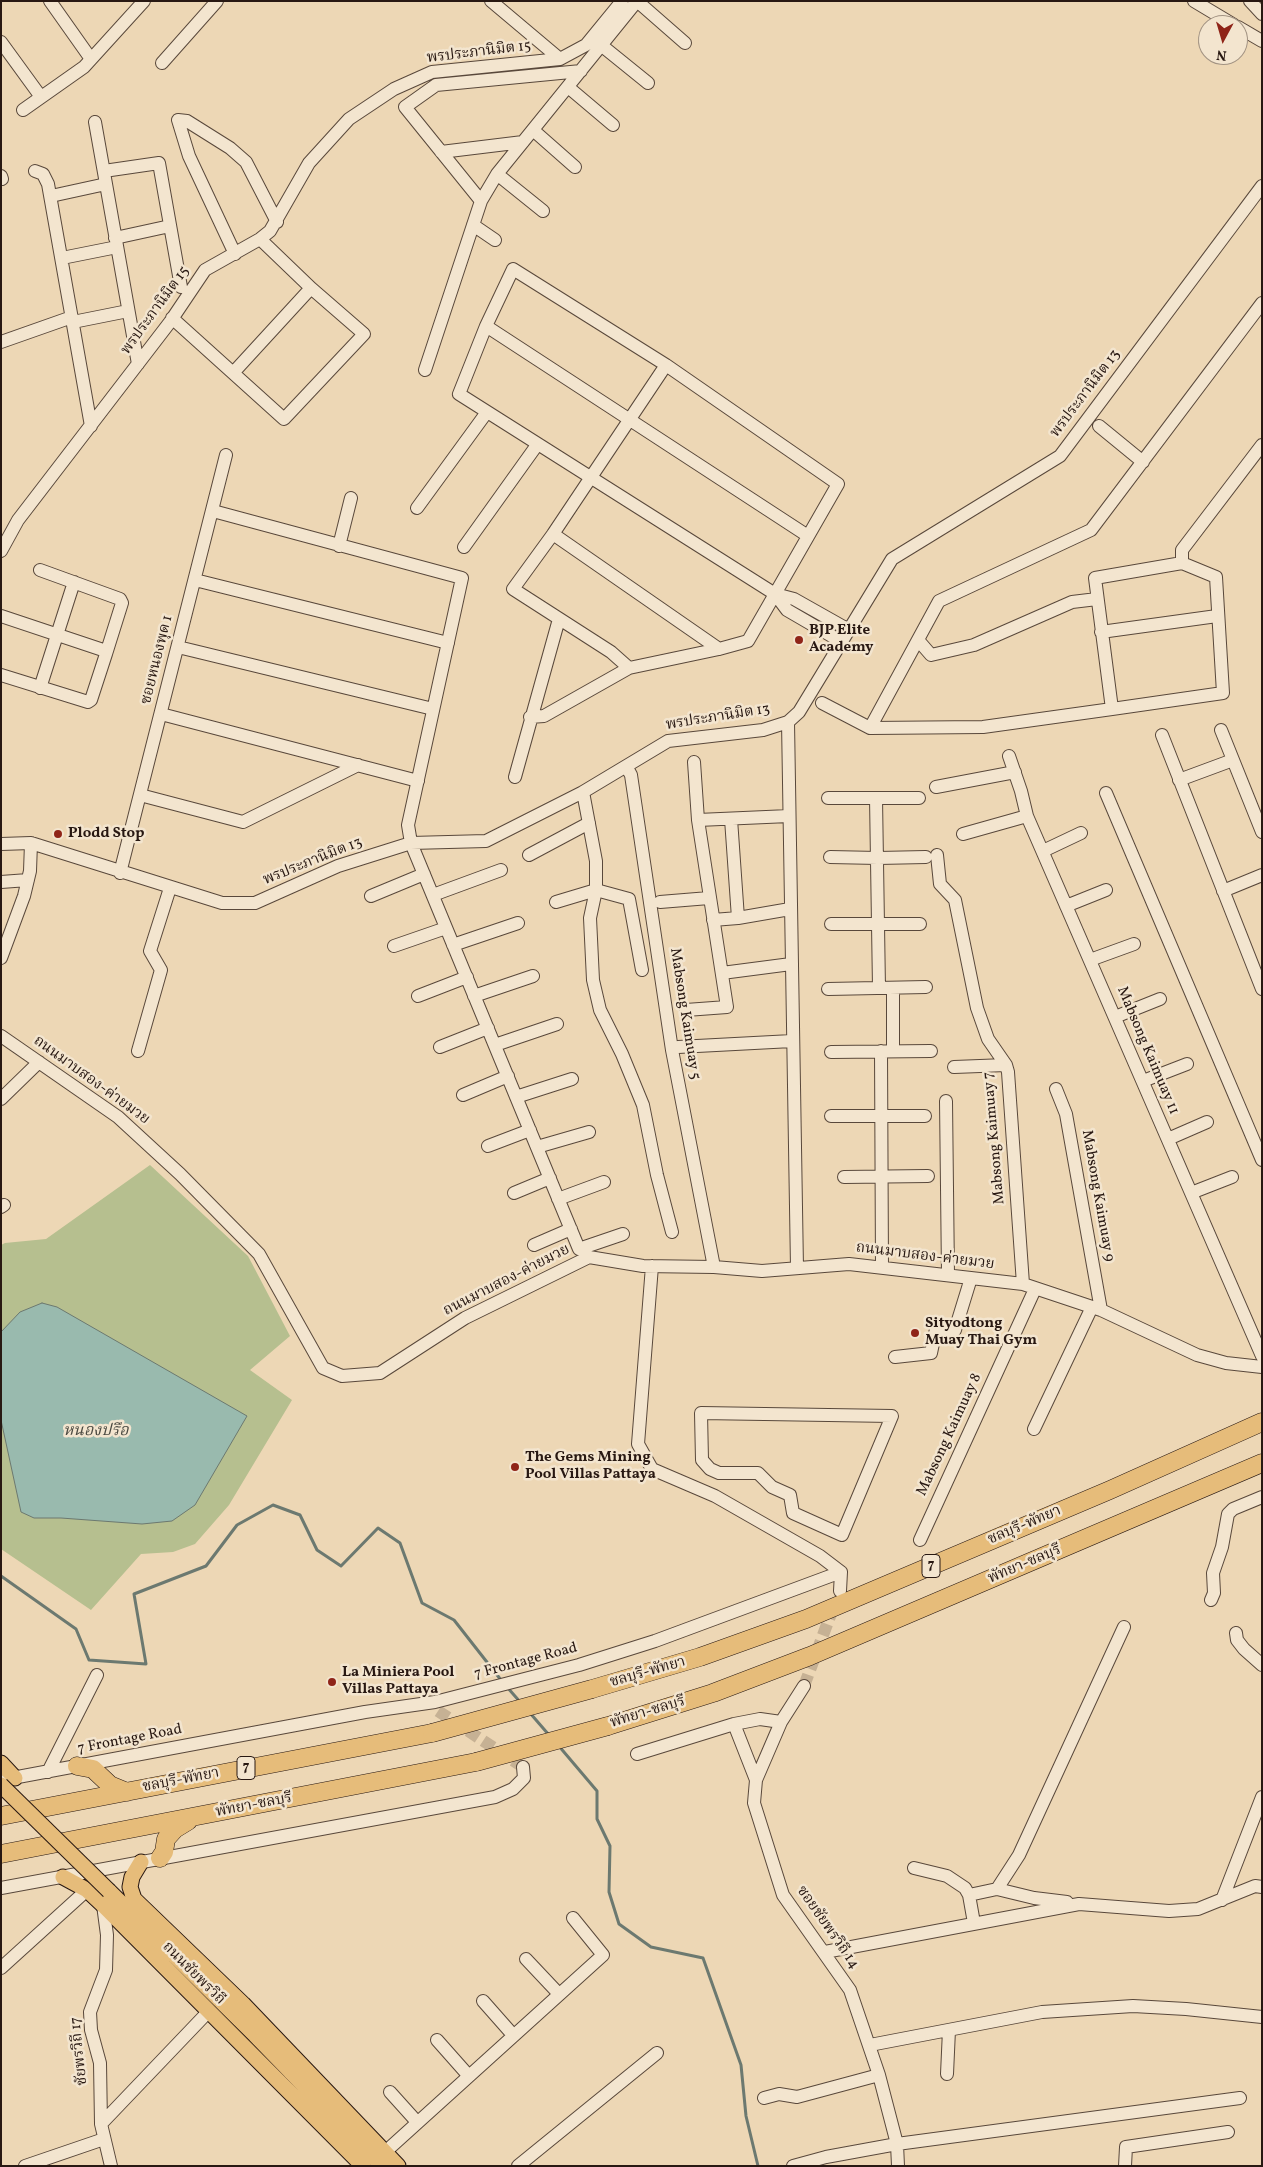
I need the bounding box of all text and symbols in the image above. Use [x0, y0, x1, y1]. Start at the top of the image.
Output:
north arrow [1198, 15, 1248, 65]
street label: พรประภานิมิต 15 [426, 38, 532, 68]
text: N [1215, 44, 1228, 64]
street label: พรประภานิมิต 15 [118, 263, 194, 359]
street label: พรประภานิมิต 13 [1047, 347, 1125, 441]
street label: ซอยหนองพุด 1 [138, 613, 178, 707]
place label: BJP Elite Academy [809, 622, 874, 657]
marker: BJP Elite Academy [793, 634, 805, 646]
street label: พรประภานิมิต 13 [665, 701, 771, 735]
place label: Plodd Stop [68, 825, 144, 843]
marker: Plodd Stop [52, 828, 64, 840]
street label: พรประภานิมิต 13 [261, 834, 365, 890]
street label: Mabsong Kaimuay 5 [665, 947, 703, 1081]
street label: Mabsong Kaimuay 11 [1112, 984, 1182, 1118]
street label: ถนนมาบสอง-ค่ายมวย [29, 1033, 153, 1129]
street label: Mabsong Kaimuay 7 [980, 1071, 1010, 1205]
street label: Mabsong Kaimuay 9 [1077, 1129, 1117, 1263]
street label: ถนนมาบสอง-ค่ายมวย [855, 1240, 995, 1274]
street label: ถนนมาบสอง-ค่ายมวย [441, 1241, 573, 1321]
place label: Sityodtong Muay Thai Gym [925, 1315, 1037, 1350]
marker: Sityodtong Muay Thai Gym [909, 1327, 921, 1339]
street label: Mabsong Kaimuay 8 [914, 1371, 986, 1499]
water label: หนองปรือ [63, 1422, 129, 1442]
place label: The Gems Mining Pool Villas Pattaya [525, 1449, 656, 1484]
marker: The Gems Mining Pool Villas Pattaya [509, 1461, 521, 1473]
street label: ชลบุรี-พัทยา [986, 1503, 1064, 1549]
street label: พัทยา-ชลบุรี [986, 1542, 1064, 1588]
road number: 7 [922, 1554, 940, 1578]
street label: 7 Frontage Road [473, 1640, 579, 1684]
street label: ชลบุรี-พัทยา [608, 1654, 688, 1692]
place label: La Miniera Pool Villas Pattaya [342, 1664, 454, 1699]
marker: La Miniera Pool Villas Pattaya [326, 1676, 338, 1688]
street label: พัทยา-ชลบุรี [608, 1693, 688, 1733]
street label: 7 Frontage Road [76, 1721, 184, 1759]
road number: 7 [237, 1756, 255, 1780]
street label: ชลบุรี-พัทยา [141, 1765, 221, 1797]
street label: พัทยา-ชลบุรี [214, 1790, 294, 1822]
street label: ซอยชัยพรวิถี 14 [792, 1883, 862, 1973]
street label: ถนนชัยพรวิถี [158, 1939, 228, 2009]
street label: ชัยพรวิถี 17 [67, 2016, 93, 2086]

